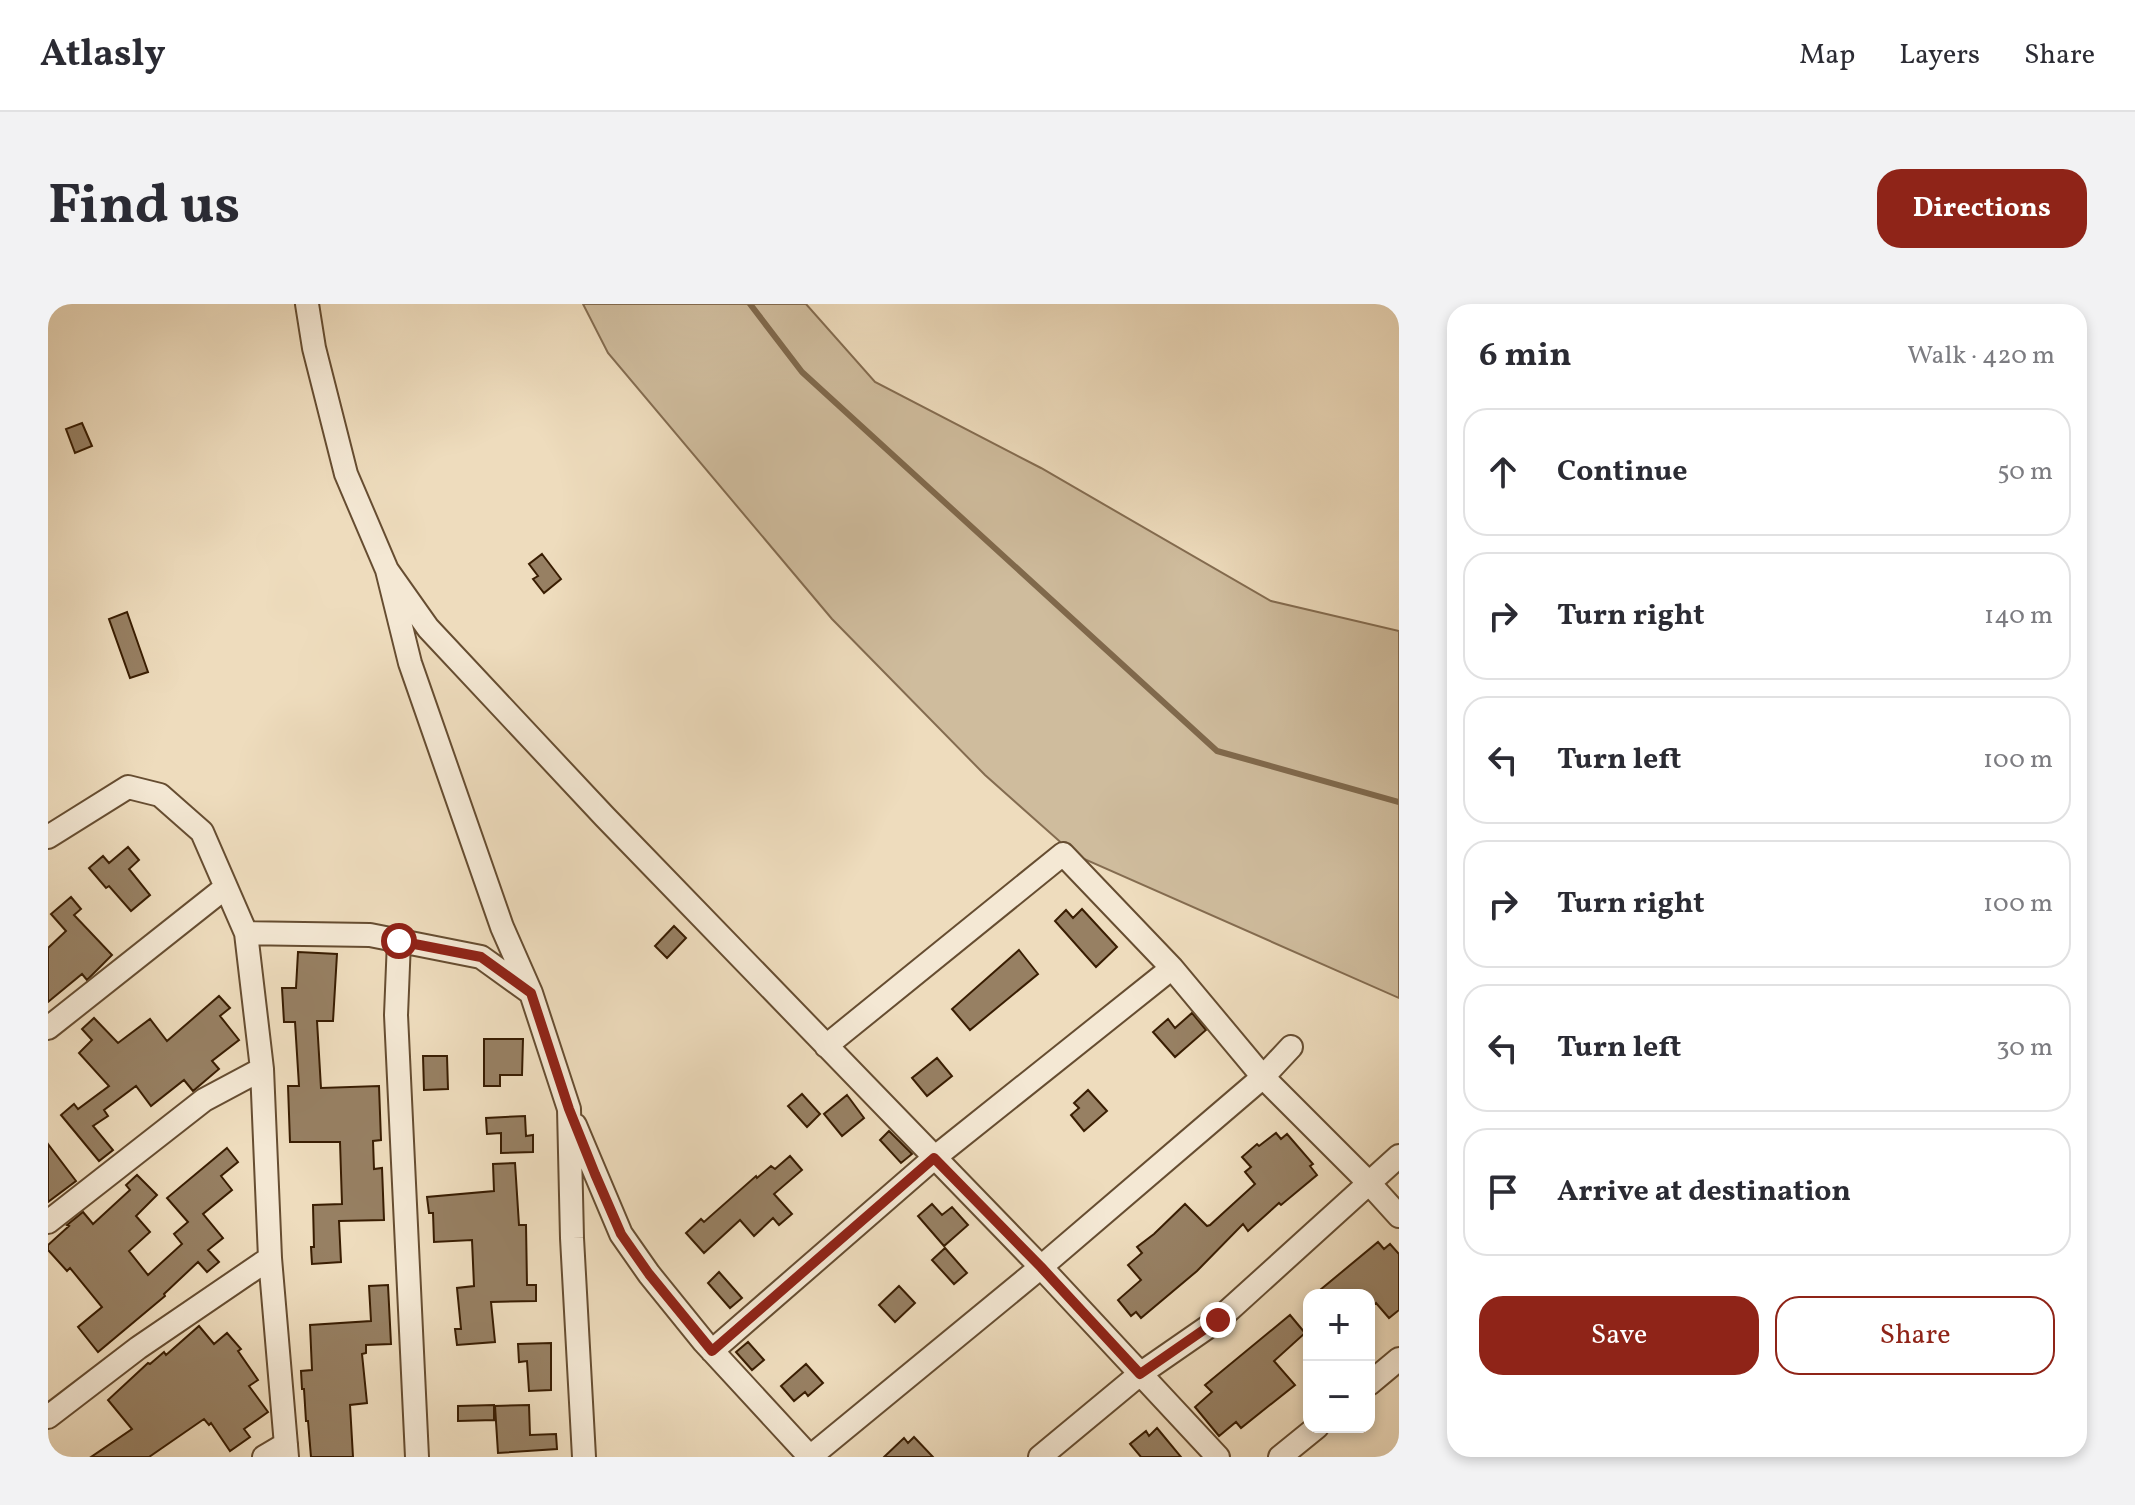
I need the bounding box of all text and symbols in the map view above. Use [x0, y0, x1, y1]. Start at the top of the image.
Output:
text: Atlasly [40, 29, 166, 82]
text: Map [1799, 36, 1855, 75]
text: Layers [1899, 36, 1980, 75]
text: Share [2024, 36, 2095, 75]
text: Find us [48, 169, 240, 247]
button: Directions [1877, 169, 2087, 248]
text: 6 min [1479, 333, 1572, 380]
text: Walk · 420 m [1907, 338, 2055, 374]
icon: ahead [1481, 450, 1525, 494]
text: Continue [1557, 451, 1688, 493]
text: 50 m [1997, 454, 2053, 490]
icon: right [1481, 594, 1525, 638]
text: Turn right [1557, 595, 1705, 637]
text: 140 m [1984, 598, 2053, 634]
icon: left [1481, 738, 1525, 782]
text: Turn left [1557, 739, 1681, 781]
text: 100 m [1983, 742, 2053, 778]
icon: right [1481, 882, 1525, 926]
text: Turn right [1557, 883, 1705, 925]
text: 100 m [1983, 886, 2053, 922]
route start [381, 923, 417, 959]
icon: left [1481, 1026, 1525, 1070]
text: Turn left [1557, 1027, 1681, 1069]
text: 30 m [1996, 1030, 2053, 1066]
icon: arrive [1481, 1170, 1525, 1214]
text: Arrive at destination [1557, 1171, 1851, 1213]
map controls [1303, 1289, 1375, 1433]
button: + [1303, 1289, 1375, 1361]
button: Save [1479, 1296, 1759, 1375]
button: Share [1775, 1296, 2055, 1375]
route end [1200, 1302, 1236, 1338]
button: − [1303, 1361, 1375, 1433]

